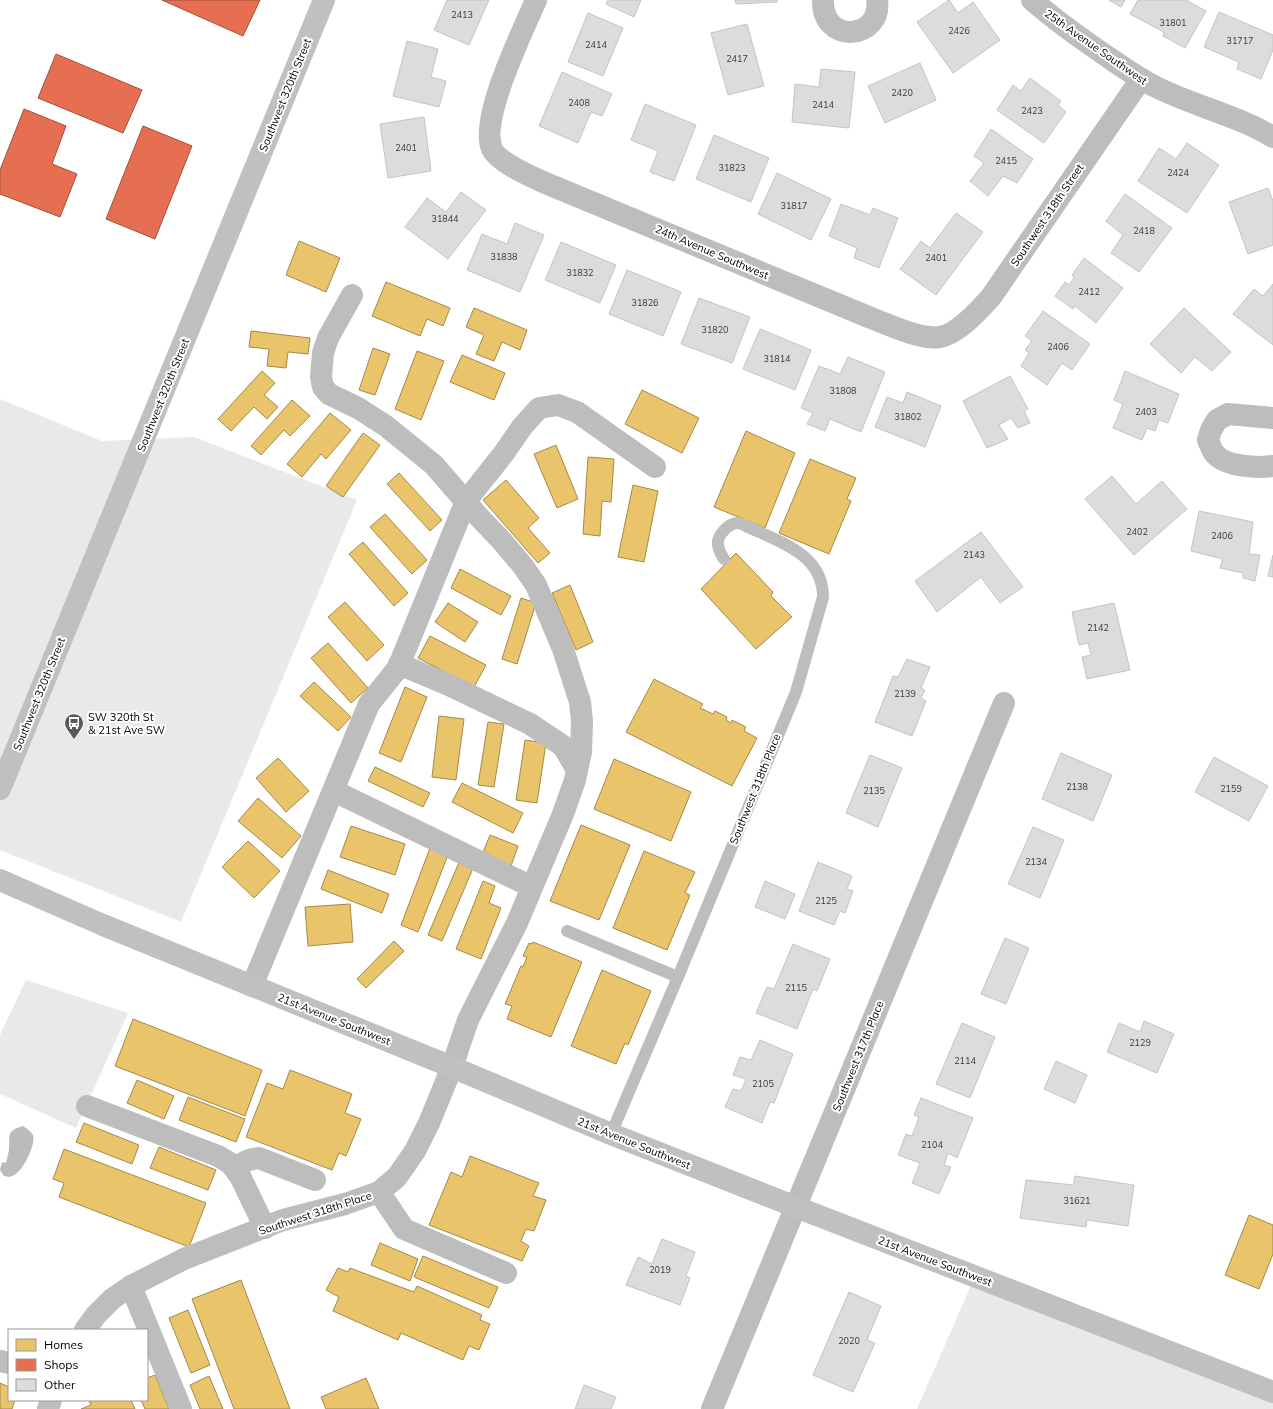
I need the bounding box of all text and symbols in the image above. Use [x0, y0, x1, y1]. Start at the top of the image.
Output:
street label: 25th Avenue Southwest [1042, 6, 1150, 88]
house number: 2413 [451, 9, 473, 20]
house number: 31801 [1159, 17, 1187, 28]
house number: 2426 [948, 25, 970, 36]
house number: 31717 [1226, 35, 1254, 46]
street label: Southwest 320th Street [256, 36, 314, 154]
house number: 2414 [585, 39, 607, 50]
house number: 2417 [726, 53, 748, 64]
house number: 2420 [891, 87, 913, 98]
house number: 2408 [568, 97, 590, 108]
house number: 2414 [812, 99, 834, 110]
house number: 2423 [1021, 105, 1043, 116]
house number: 2401 [395, 142, 417, 153]
house number: 2415 [995, 155, 1017, 166]
street label: Southwest 318th Street [1007, 161, 1087, 269]
house number: 31823 [718, 162, 746, 173]
house number: 2424 [1167, 167, 1189, 178]
house number: 31817 [780, 200, 808, 211]
house number: 31844 [431, 213, 459, 224]
street label: 24th Avenue Southwest [653, 222, 771, 282]
house number: 2418 [1133, 225, 1155, 236]
house number: 31838 [490, 251, 518, 262]
house number: 2401 [925, 252, 947, 263]
house number: 31832 [566, 267, 594, 278]
house number: 2412 [1078, 286, 1100, 297]
house number: 31826 [631, 297, 659, 308]
house number: 31820 [701, 324, 729, 335]
street label: Southwest 320th Street [134, 336, 192, 454]
house number: 2406 [1047, 341, 1069, 352]
house number: 31814 [763, 353, 791, 364]
house number: 31808 [829, 385, 857, 396]
house number: 2403 [1135, 406, 1157, 417]
house number: 31802 [894, 411, 922, 422]
house number: 2402 [1126, 526, 1148, 537]
house number: 2406 [1211, 530, 1233, 541]
house number: 2143 [963, 549, 985, 560]
house number: 2142 [1087, 622, 1109, 633]
street label: Southwest 320th Street [10, 635, 68, 753]
house number: 2139 [894, 688, 916, 699]
place label: SW 320th St & 21st Ave SW [88, 710, 165, 737]
bus stop icon: SW 320th St & 21st Ave SW [63, 712, 85, 740]
street label: Southwest 318th Place [726, 732, 784, 846]
house number: 2138 [1066, 781, 1088, 792]
house number: 2159 [1220, 783, 1242, 794]
house number: 2135 [863, 785, 885, 796]
house number: 2134 [1025, 856, 1047, 867]
house number: 2125 [815, 895, 837, 906]
house number: 2115 [785, 982, 807, 993]
street label: 21st Avenue Southwest [275, 990, 393, 1048]
street label: Southwest 317th Place [829, 999, 887, 1113]
house number: 2129 [1129, 1037, 1151, 1048]
house number: 2114 [954, 1055, 976, 1066]
house number: 2105 [752, 1078, 774, 1089]
street label: 21st Avenue Southwest [575, 1114, 693, 1172]
house number: 2104 [921, 1139, 943, 1150]
street label: Southwest 318th Place [257, 1188, 373, 1238]
house number: 31621 [1063, 1195, 1091, 1206]
street label: 21st Avenue Southwest [876, 1233, 994, 1289]
house number: 2019 [649, 1264, 671, 1275]
legend [8, 1329, 148, 1401]
house number: 2020 [838, 1335, 860, 1346]
text: Homes [44, 1337, 83, 1352]
text: Shops [44, 1357, 79, 1372]
text: Other [44, 1377, 76, 1392]

